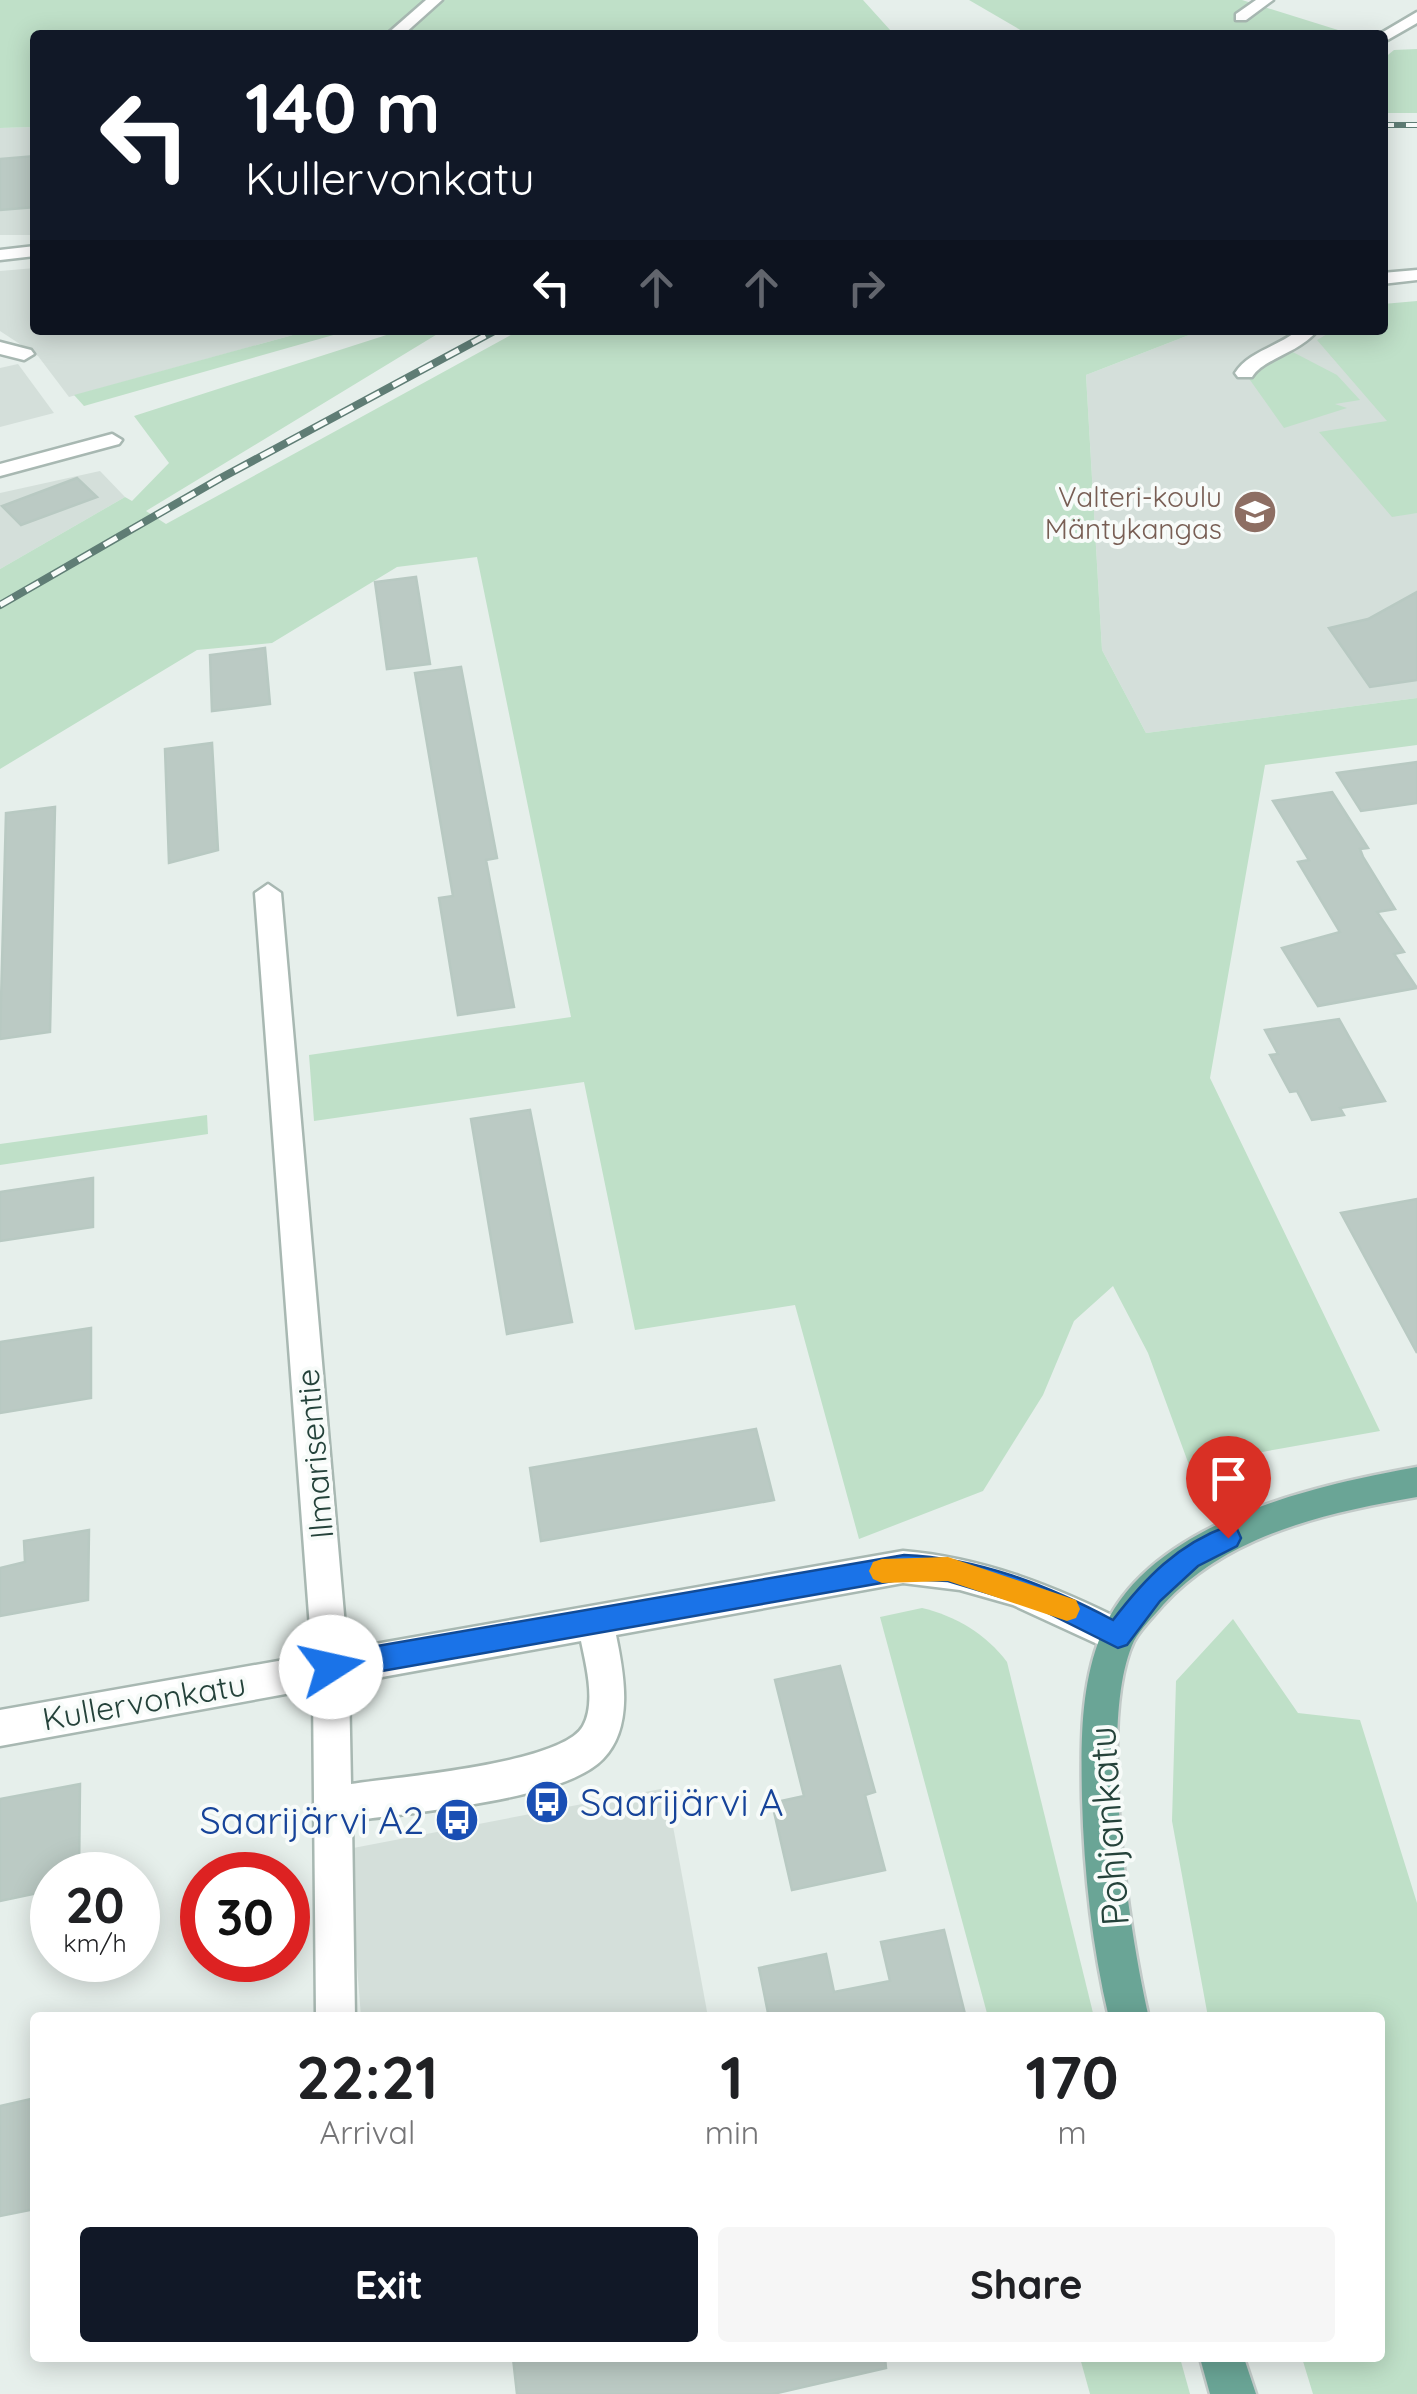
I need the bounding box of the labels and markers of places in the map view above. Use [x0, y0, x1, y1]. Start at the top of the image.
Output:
place label: Valteri-koulu Mäntykangas [1045, 479, 1222, 546]
school or university icon: Valteri-koulu Mäntykangas [1232, 489, 1278, 535]
pin [1186, 1436, 1271, 1539]
place label: Saarijärvi A [580, 1778, 784, 1826]
bus stop icon: Saarijärvi A [524, 1779, 570, 1825]
place label: Saarijärvi A2 [199, 1796, 424, 1844]
bus stop icon: Saarijärvi A2 [434, 1797, 480, 1843]

